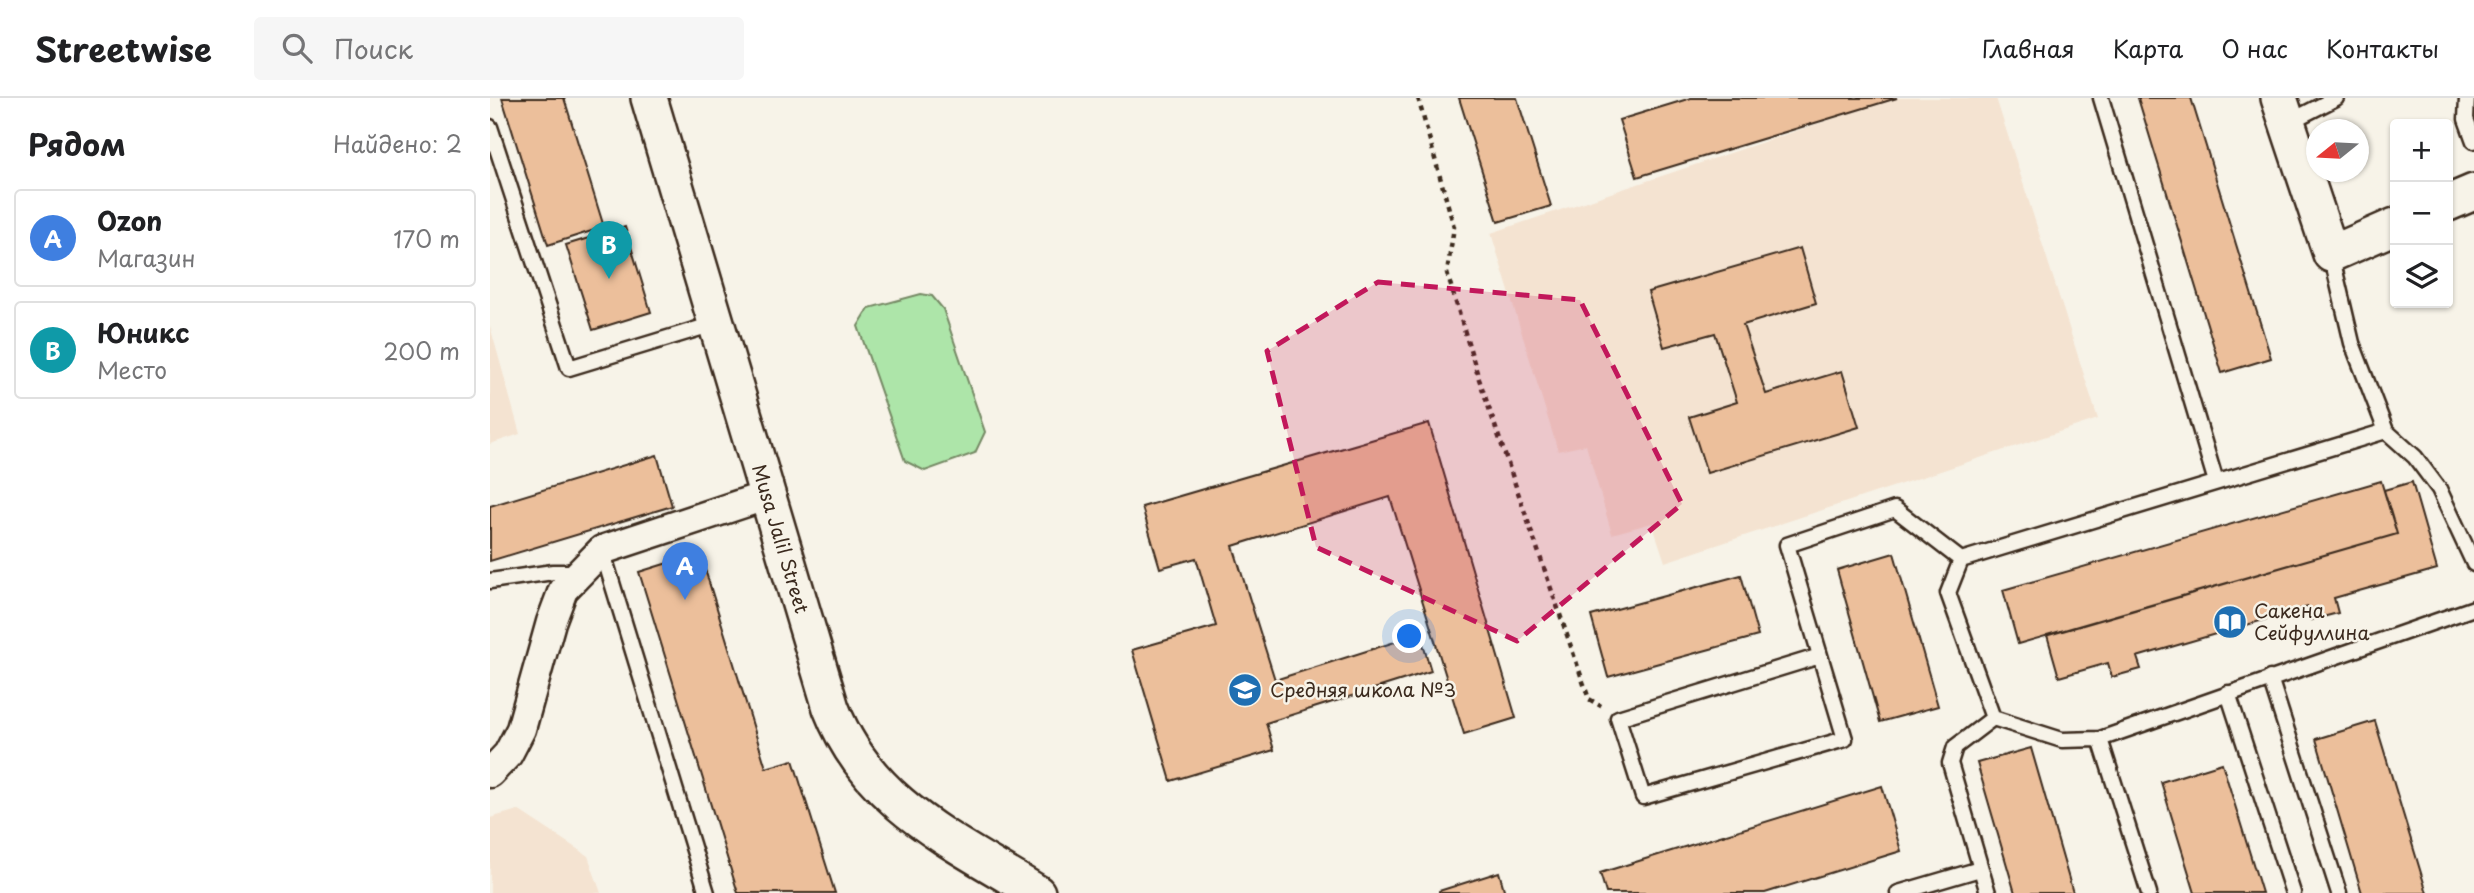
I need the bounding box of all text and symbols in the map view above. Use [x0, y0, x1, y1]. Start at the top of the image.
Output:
search box [254, 17, 744, 80]
text: Streetwise [35, 23, 212, 73]
icon: search [278, 29, 316, 67]
text: Поиск [334, 29, 413, 68]
text: Главная [1982, 30, 2075, 66]
text: Карта [2113, 30, 2183, 66]
text: О нас [2221, 30, 2288, 66]
text: Контакты [2326, 30, 2439, 66]
north arrow [2306, 119, 2369, 182]
map controls [2390, 119, 2453, 308]
button: + [2390, 119, 2453, 182]
text: Рядом [28, 121, 126, 166]
text: Найдено: 2 [333, 126, 462, 161]
button: − [2390, 182, 2453, 245]
text: Ozon [97, 201, 162, 240]
text: A [44, 221, 62, 256]
text: 170 m [393, 221, 460, 256]
pin: B [586, 221, 632, 279]
text: Магазин [97, 240, 196, 275]
button: layers [2390, 245, 2453, 308]
text: Юникс [97, 313, 190, 352]
text: B [45, 333, 61, 368]
text: 200 m [383, 333, 460, 368]
text: Место [97, 352, 167, 387]
street label: Musa Jalil Street [746, 460, 817, 617]
pin: A [662, 542, 708, 600]
place label: Сакена Сейфуллина [2254, 596, 2369, 646]
library icon: Сакена Сейфуллина [2211, 603, 2249, 641]
your location [1392, 619, 1426, 653]
school or university icon: Средняя школа №3 [1226, 671, 1264, 709]
place label: Средняя школа №3 [1270, 675, 1456, 703]

